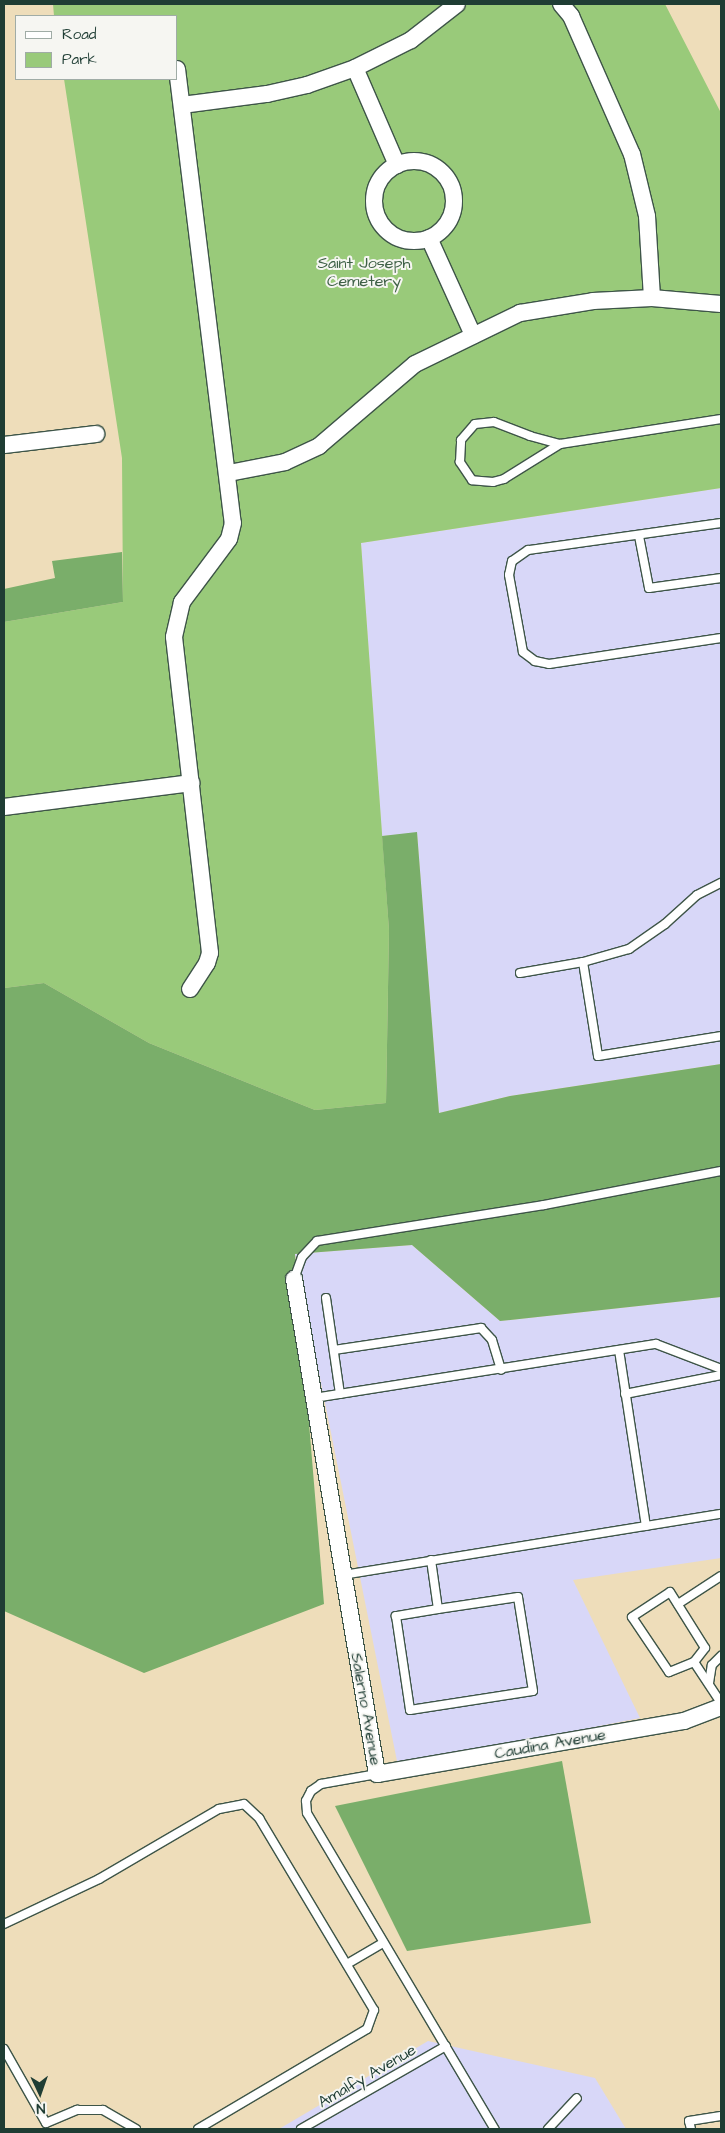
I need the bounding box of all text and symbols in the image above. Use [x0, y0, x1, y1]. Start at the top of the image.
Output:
legend [15, 15, 178, 80]
text: Road [62, 24, 96, 45]
text: Park [62, 49, 97, 70]
park label: Saint Joseph Cemetery [318, 253, 410, 291]
street label: Salerno Avenue [347, 1651, 385, 1767]
street label: Caudina Avenue [493, 1725, 607, 1763]
street label: Amalfy Avenue [315, 2040, 419, 2112]
north arrow [15, 2068, 65, 2118]
text: N [36, 2098, 46, 2118]

